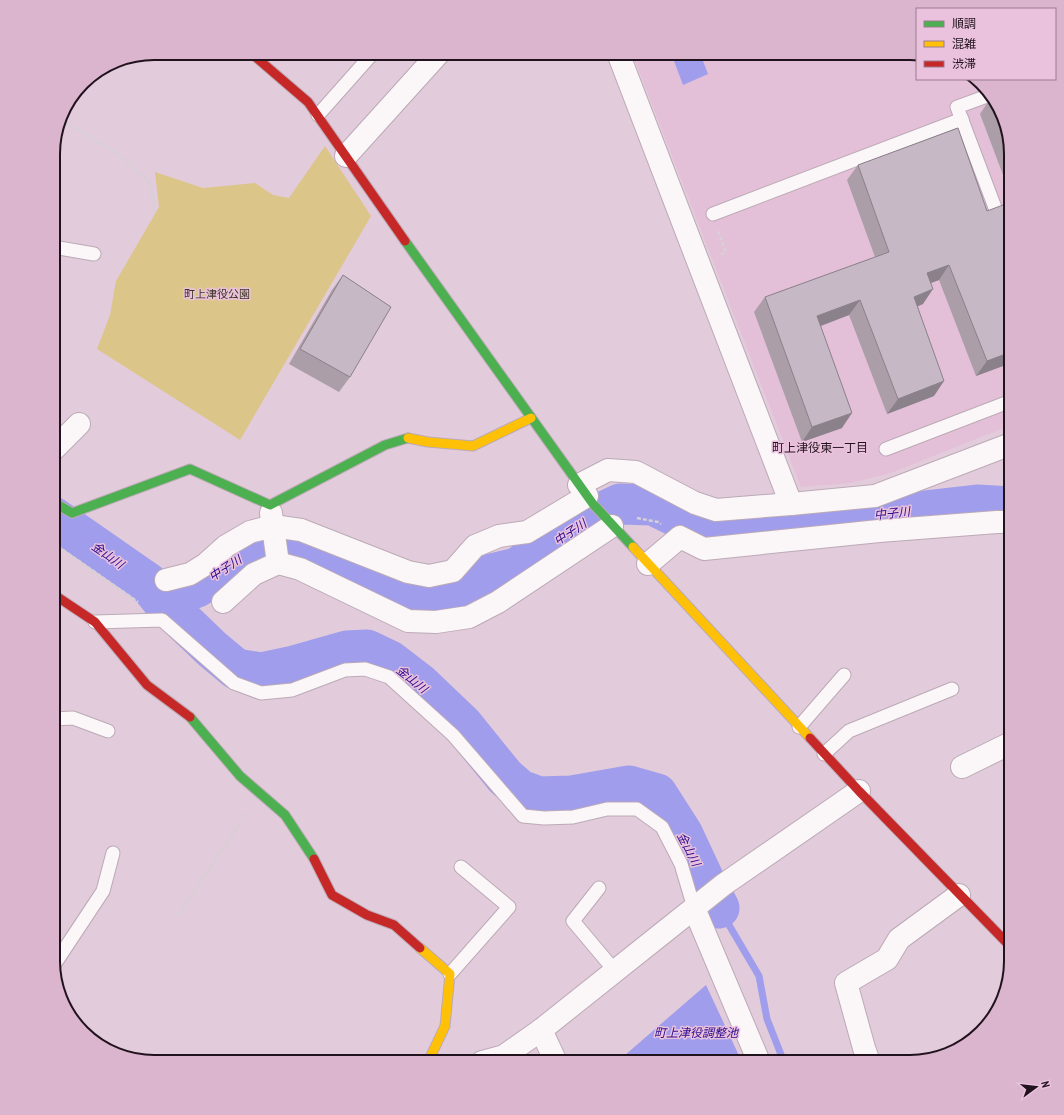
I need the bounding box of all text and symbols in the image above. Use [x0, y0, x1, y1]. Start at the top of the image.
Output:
legend [916, 8, 1056, 80]
text: 順調 [952, 16, 976, 31]
text: 混雑 [952, 36, 976, 51]
text: 渋滞 [952, 56, 976, 71]
park label: 町上津役公園 [184, 287, 250, 301]
district label: 町上津役東一丁目 [772, 440, 868, 455]
water label: 中子川 [873, 503, 913, 522]
water label: 中子川 [551, 515, 591, 548]
water label: 金山川 [89, 539, 129, 573]
water label: 中子川 [206, 551, 246, 584]
water label: 金山川 [393, 662, 432, 697]
water label: 金山川 [674, 830, 705, 870]
water label: 町上津役調整池 [654, 1025, 739, 1040]
north arrow [1016, 1067, 1056, 1107]
text: N [1038, 1080, 1053, 1089]

